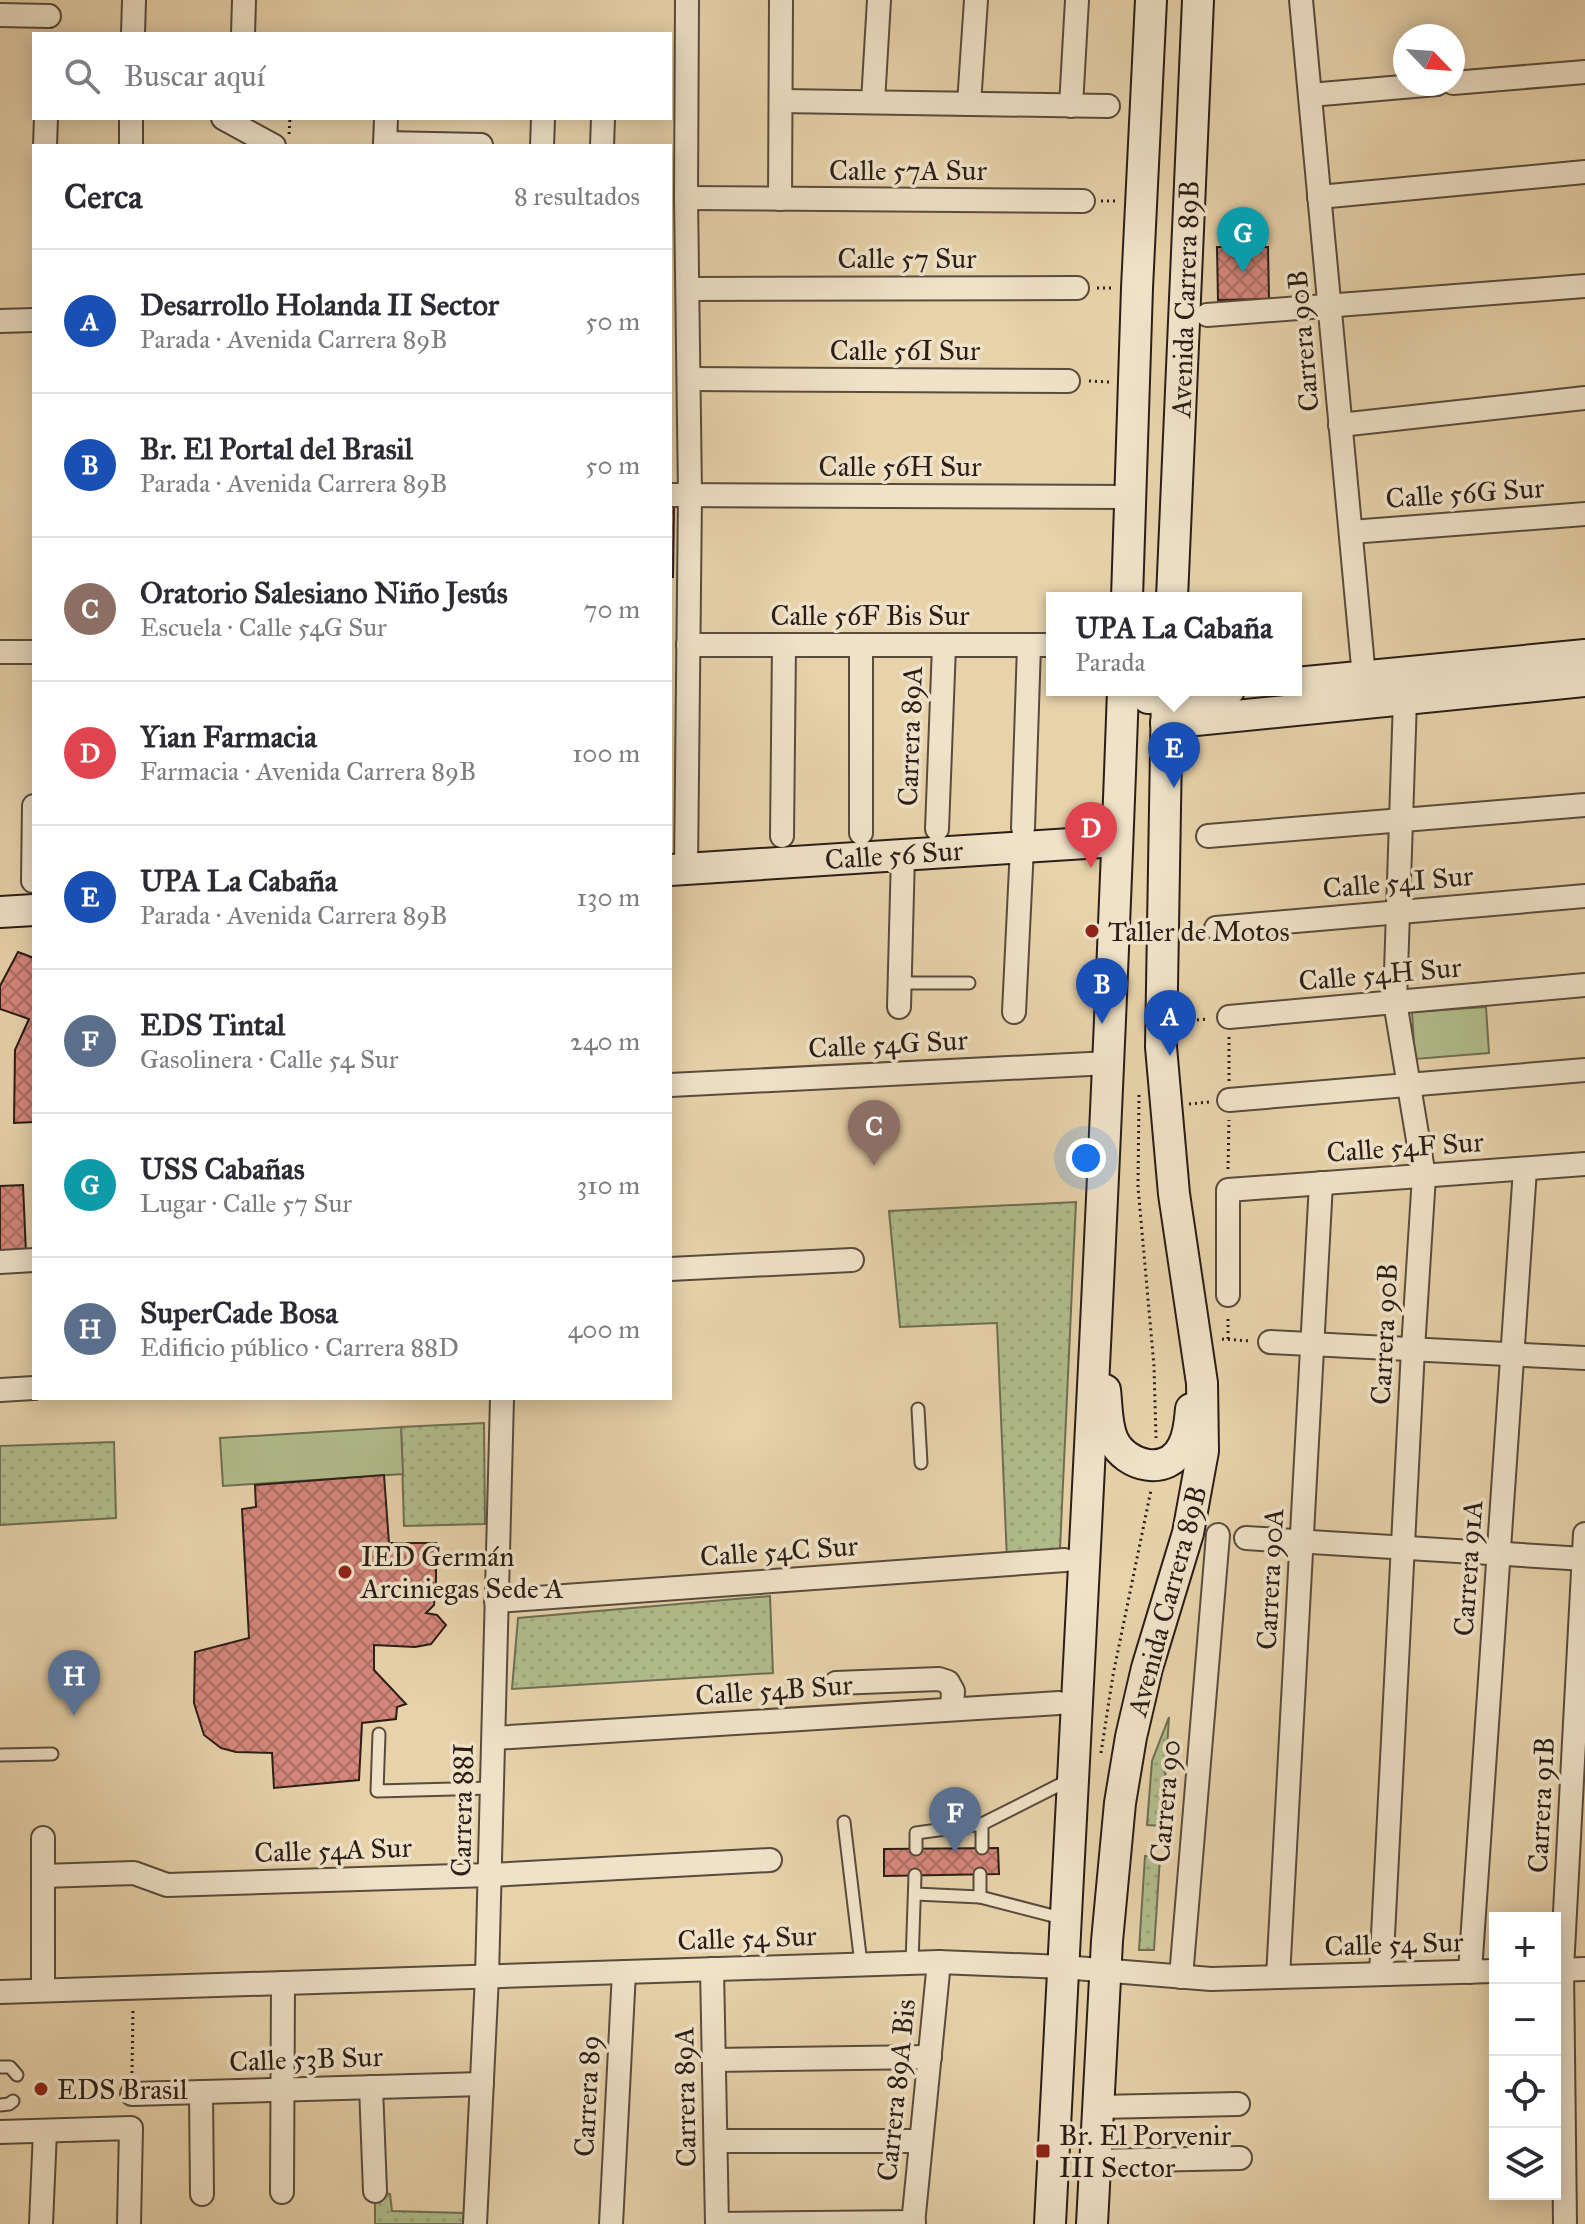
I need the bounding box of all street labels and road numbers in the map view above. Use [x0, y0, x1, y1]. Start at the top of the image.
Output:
street label: Calle 57A Sur [829, 153, 988, 188]
street label: Avenida Carrera 89B [1163, 180, 1207, 419]
street label: Calle 57 Sur [837, 241, 977, 276]
street label: Carrera 90B [1279, 269, 1327, 413]
street label: Calle 56I Sur [830, 333, 981, 368]
street label: Calle 56H Sur [819, 449, 982, 484]
street label: Calle 56G Sur [1384, 470, 1546, 516]
street label: Calle 56F Bis Sur [770, 598, 970, 633]
street label: Carrera 89A [890, 665, 930, 807]
street label: Calle 56 Sur [824, 833, 965, 877]
street label: Calle 54I Sur [1321, 858, 1475, 906]
street label: Calle 54H Sur [1297, 949, 1463, 999]
street label: Calle 54G Sur [807, 1022, 969, 1066]
street label: Calle 54F Sur [1325, 1124, 1485, 1170]
street label: Carrera 90B [1363, 1262, 1405, 1406]
street label: Avenida Carrera 89B [1119, 1482, 1215, 1721]
street label: Carrera 91A [1446, 1499, 1490, 1637]
street label: Carrera 90A [1249, 1507, 1291, 1651]
street label: Calle 54C Sur [699, 1528, 860, 1574]
street label: Calle 54B Sur [694, 1667, 854, 1713]
street label: Carrera 91B [1520, 1736, 1562, 1874]
street label: Carrera 90 [1142, 1738, 1188, 1864]
street label: Carrera 88I [443, 1743, 481, 1877]
street label: Calle 54A Sur [253, 1830, 413, 1870]
street label: Calle 54 Sur [677, 1918, 818, 1958]
street label: Calle 54 Sur [1324, 1924, 1465, 1964]
street label: Carrera 89A Bis [869, 1997, 923, 2183]
street label: Carrera 89A [666, 2026, 704, 2168]
street label: Carrera 89 [566, 2034, 608, 2158]
street label: Calle 53B Sur [228, 2039, 384, 2079]

